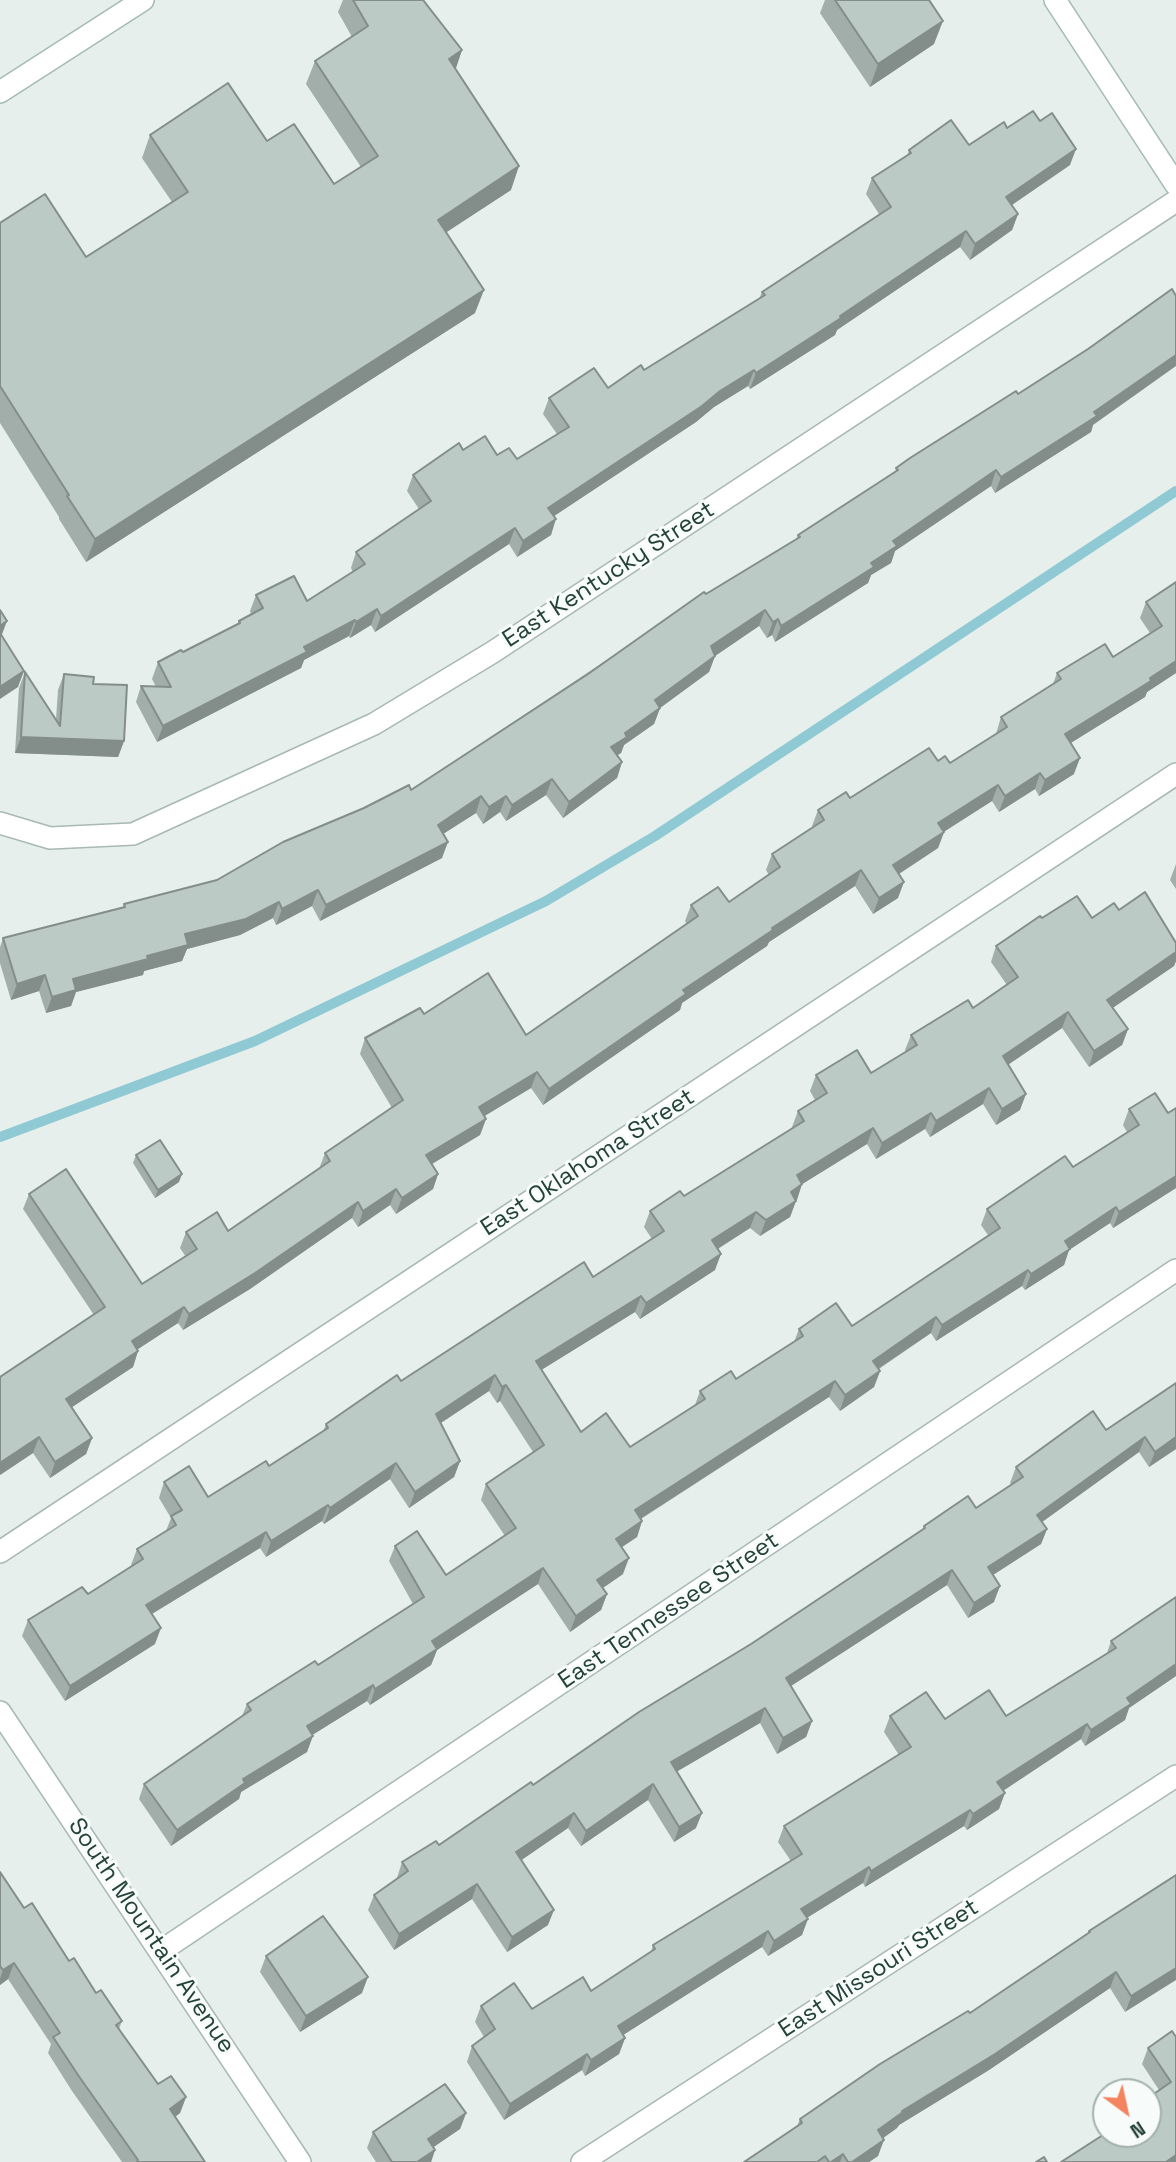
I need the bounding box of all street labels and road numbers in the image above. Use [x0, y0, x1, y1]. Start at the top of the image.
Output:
street label: East Kentucky Street [498, 496, 720, 654]
street label: East Oklahoma Street [476, 1083, 700, 1243]
street label: East Tennessee Street [553, 1526, 785, 1696]
street label: South Mountain Avenue [62, 1813, 240, 2059]
street label: East Missouri Street [774, 1894, 984, 2044]

